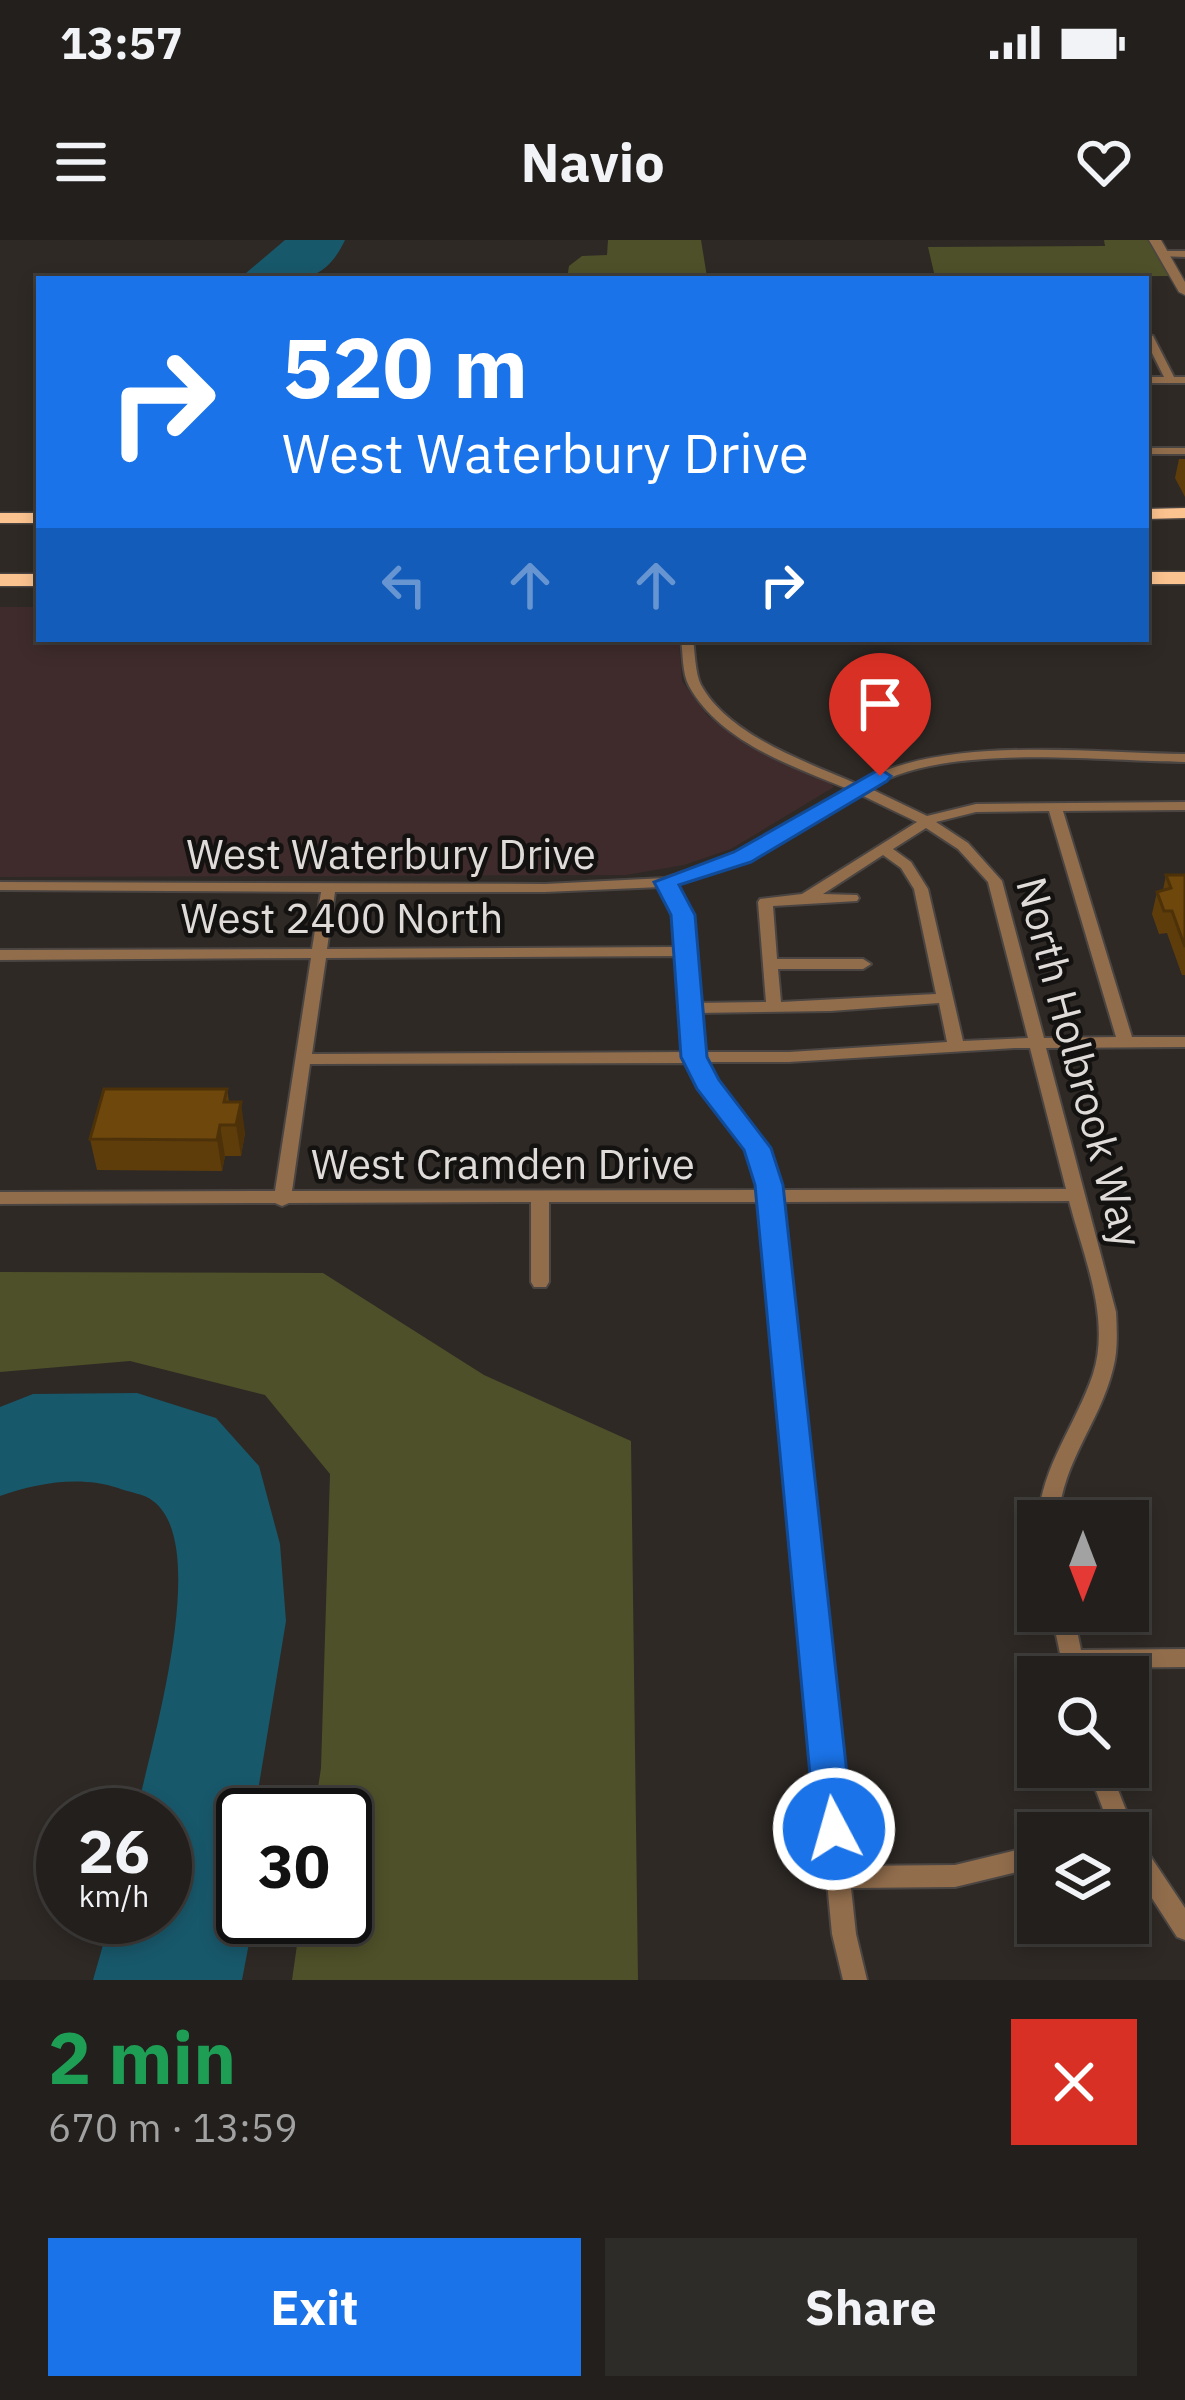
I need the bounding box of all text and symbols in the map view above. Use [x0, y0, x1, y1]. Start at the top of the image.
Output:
text: 13:57 [60, 13, 183, 71]
text: Navio [520, 127, 665, 197]
icon: menu [48, 129, 114, 195]
icon: heart [1071, 129, 1137, 195]
text: 520 m [282, 312, 528, 421]
icon: right [84, 324, 240, 480]
text: West Waterbury Drive [282, 418, 809, 488]
icon: left [371, 552, 437, 618]
icon: ahead [497, 552, 563, 618]
icon: ahead [623, 552, 689, 618]
icon: right [749, 552, 815, 618]
pin [829, 653, 931, 776]
icon: arrive [847, 671, 913, 737]
street label: West Waterbury Drive [186, 826, 596, 881]
street label: North Holbrook Way [1004, 871, 1156, 1253]
street label: West 2400 North [181, 890, 503, 945]
street label: West Cramden Drive [311, 1136, 695, 1191]
north arrow [1017, 1500, 1149, 1632]
map controls [1017, 1500, 1149, 1944]
button: search [1017, 1656, 1149, 1788]
position arrow [771, 1766, 897, 1892]
speed limit sign: 30 [216, 1788, 372, 1944]
text: 26 [78, 1811, 150, 1890]
button: layers [1017, 1812, 1149, 1944]
text: km/h [79, 1876, 149, 1915]
text: 2 min [48, 2010, 236, 2104]
button: close [1011, 2019, 1137, 2145]
text: 670 m · 13:59 [48, 2102, 298, 2153]
button: Exit [48, 2238, 581, 2376]
button: Share [605, 2238, 1137, 2376]

